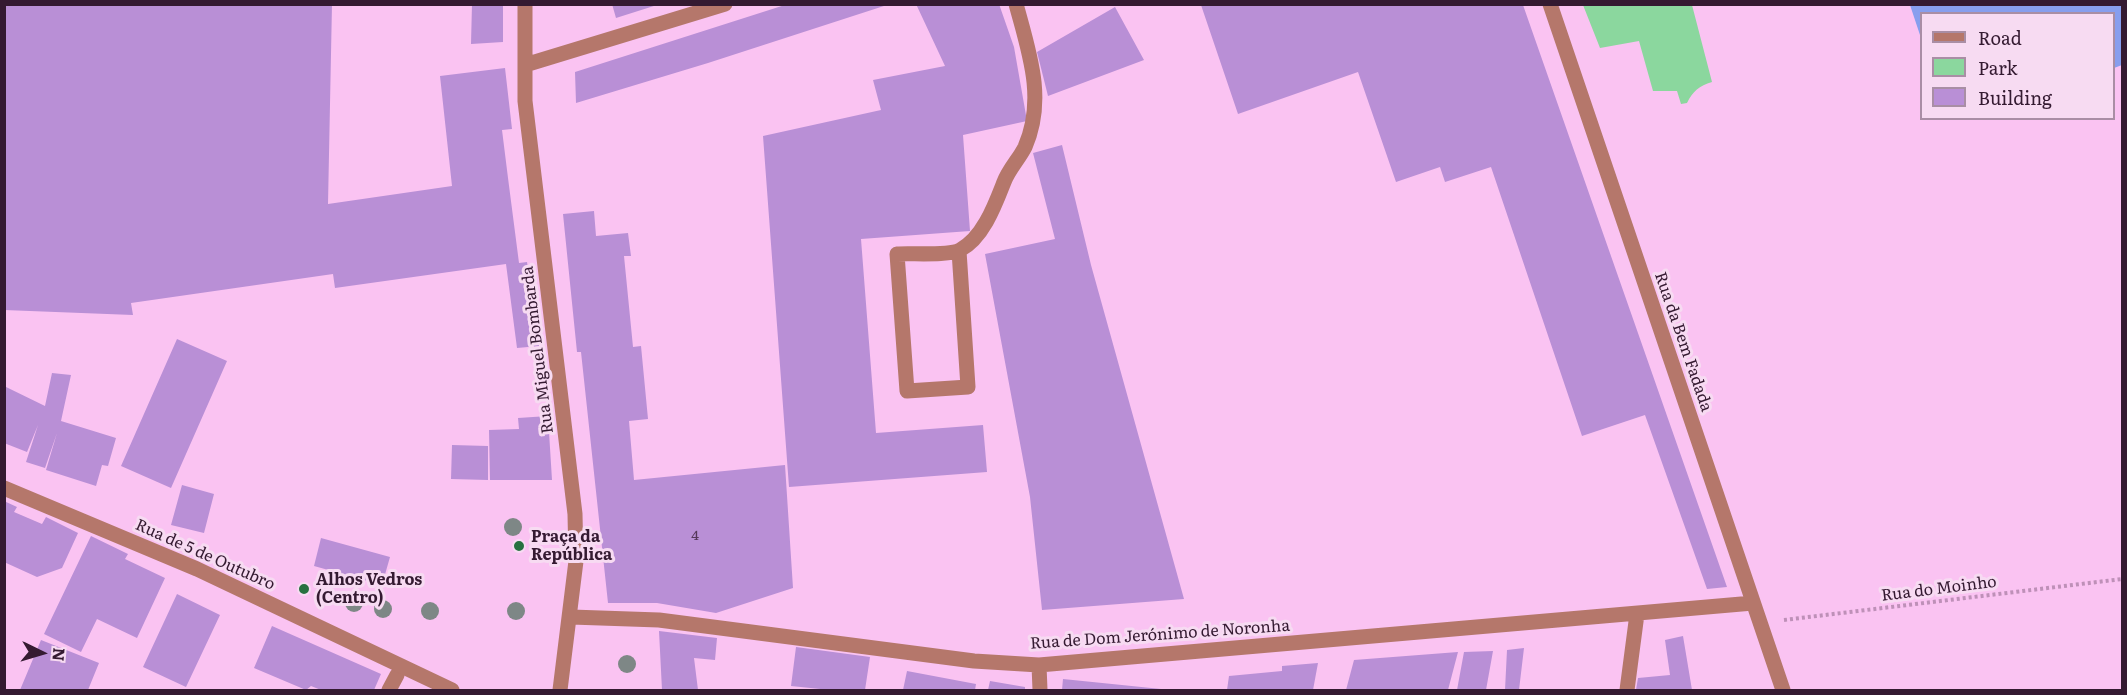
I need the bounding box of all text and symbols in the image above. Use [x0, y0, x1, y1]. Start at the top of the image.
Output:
legend [1920, 12, 2115, 120]
text: Road [1978, 24, 2022, 51]
text: Park [1978, 54, 2017, 81]
text: Building [1978, 84, 2052, 111]
street label: Rua Miguel Bombarda [518, 265, 558, 435]
street label: Rua da Bem Fadada [1650, 270, 1716, 414]
street label: Rua de 5 de Outubro [132, 516, 278, 594]
place label: Praça da República [531, 527, 612, 565]
house number: 4 [691, 528, 699, 544]
marker: Praça da República [512, 539, 526, 553]
place label: Alhos Vedros (Centro) [316, 570, 422, 608]
street label: Rua do Moinho [1880, 572, 1998, 606]
marker: Alhos Vedros (Centro) [297, 582, 311, 596]
street label: Rua de Dom Jerónimo de Noronha [1029, 616, 1291, 654]
north arrow [12, 623, 72, 683]
text: N [47, 647, 72, 662]

